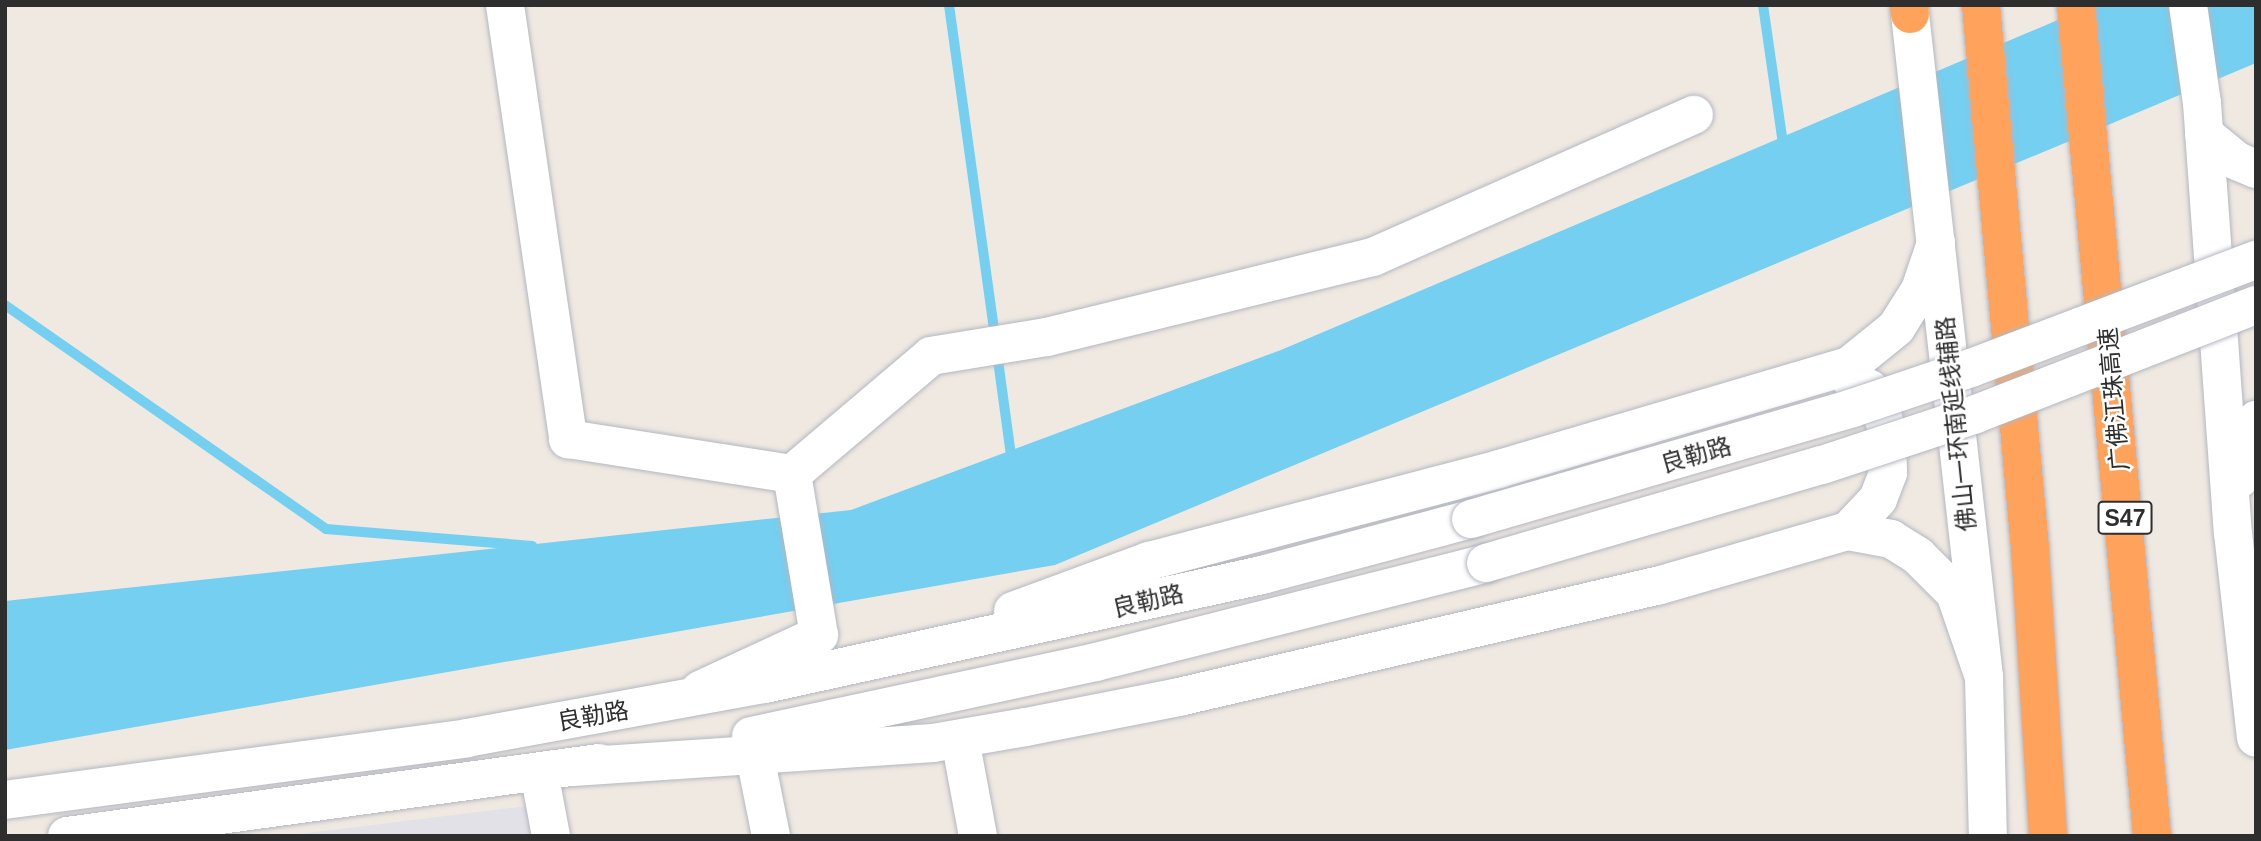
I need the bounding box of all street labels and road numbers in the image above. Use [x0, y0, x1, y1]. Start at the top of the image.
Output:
street label: 佛山一环南延线辅路 [1930, 315, 1982, 533]
street label: 广佛江珠高速 [2093, 326, 2135, 472]
street label: 良勒路 [1657, 431, 1735, 479]
road number: S47 [2097, 498, 2153, 538]
street label: 良勒路 [1110, 579, 1186, 623]
street label: 良勒路 [555, 696, 631, 736]

